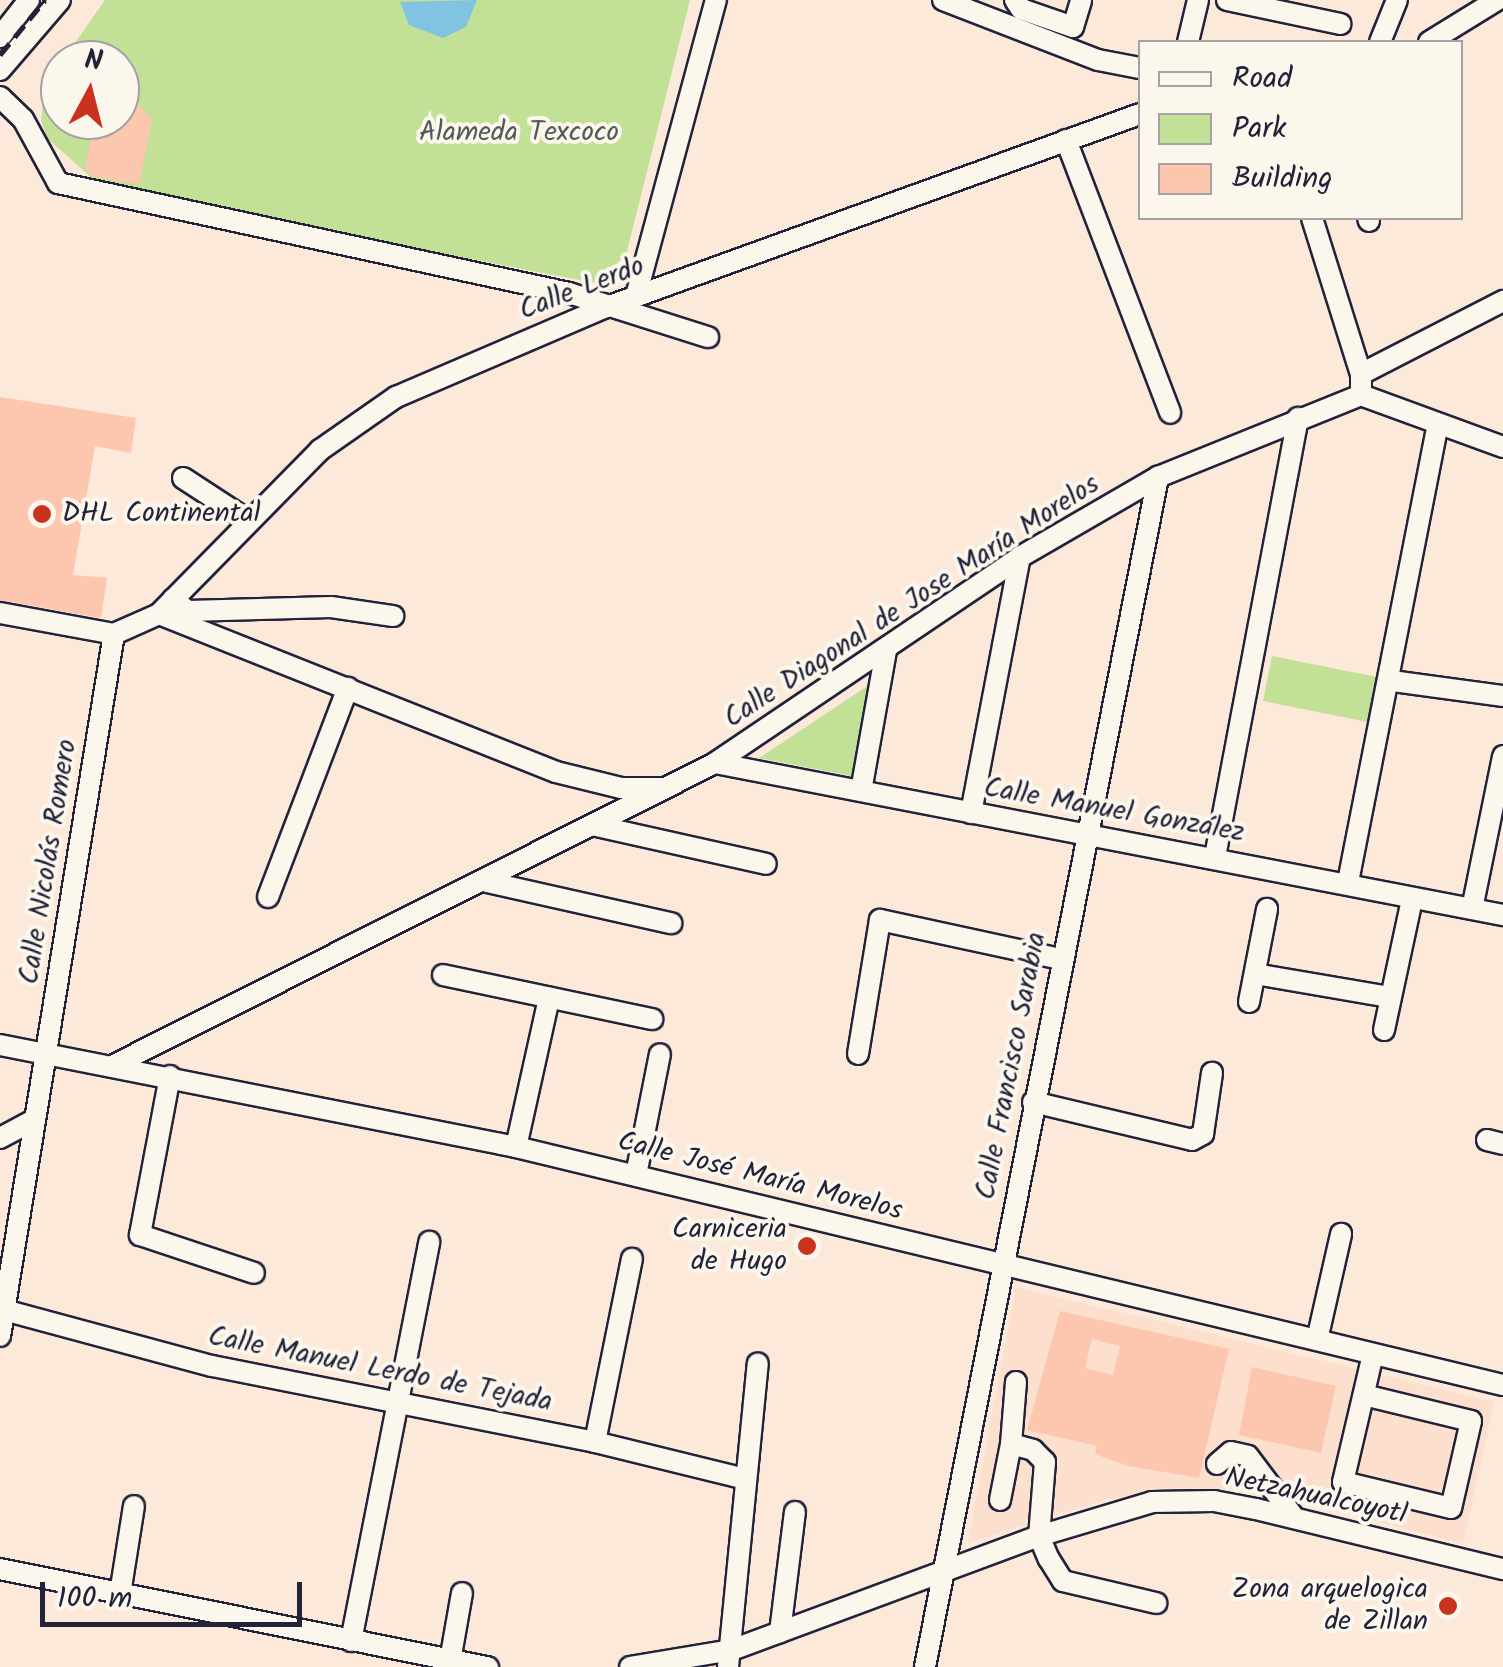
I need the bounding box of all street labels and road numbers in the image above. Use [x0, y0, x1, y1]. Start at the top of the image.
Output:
street label: Calle Lerdo [515, 250, 649, 328]
street label: Calle Diagonal de Jose María Morelos [718, 468, 1106, 736]
street label: Calle Nicolás Romero [13, 737, 85, 987]
street label: Calle Manuel González [981, 772, 1247, 850]
street label: Calle Francisco Sarabia [970, 929, 1054, 1203]
street label: Calle José María Morelos [614, 1125, 906, 1229]
street label: Calle Manuel Lerdo de Tejada [205, 1320, 555, 1420]
street label: Netzahualcoyotl [1222, 1461, 1410, 1533]

